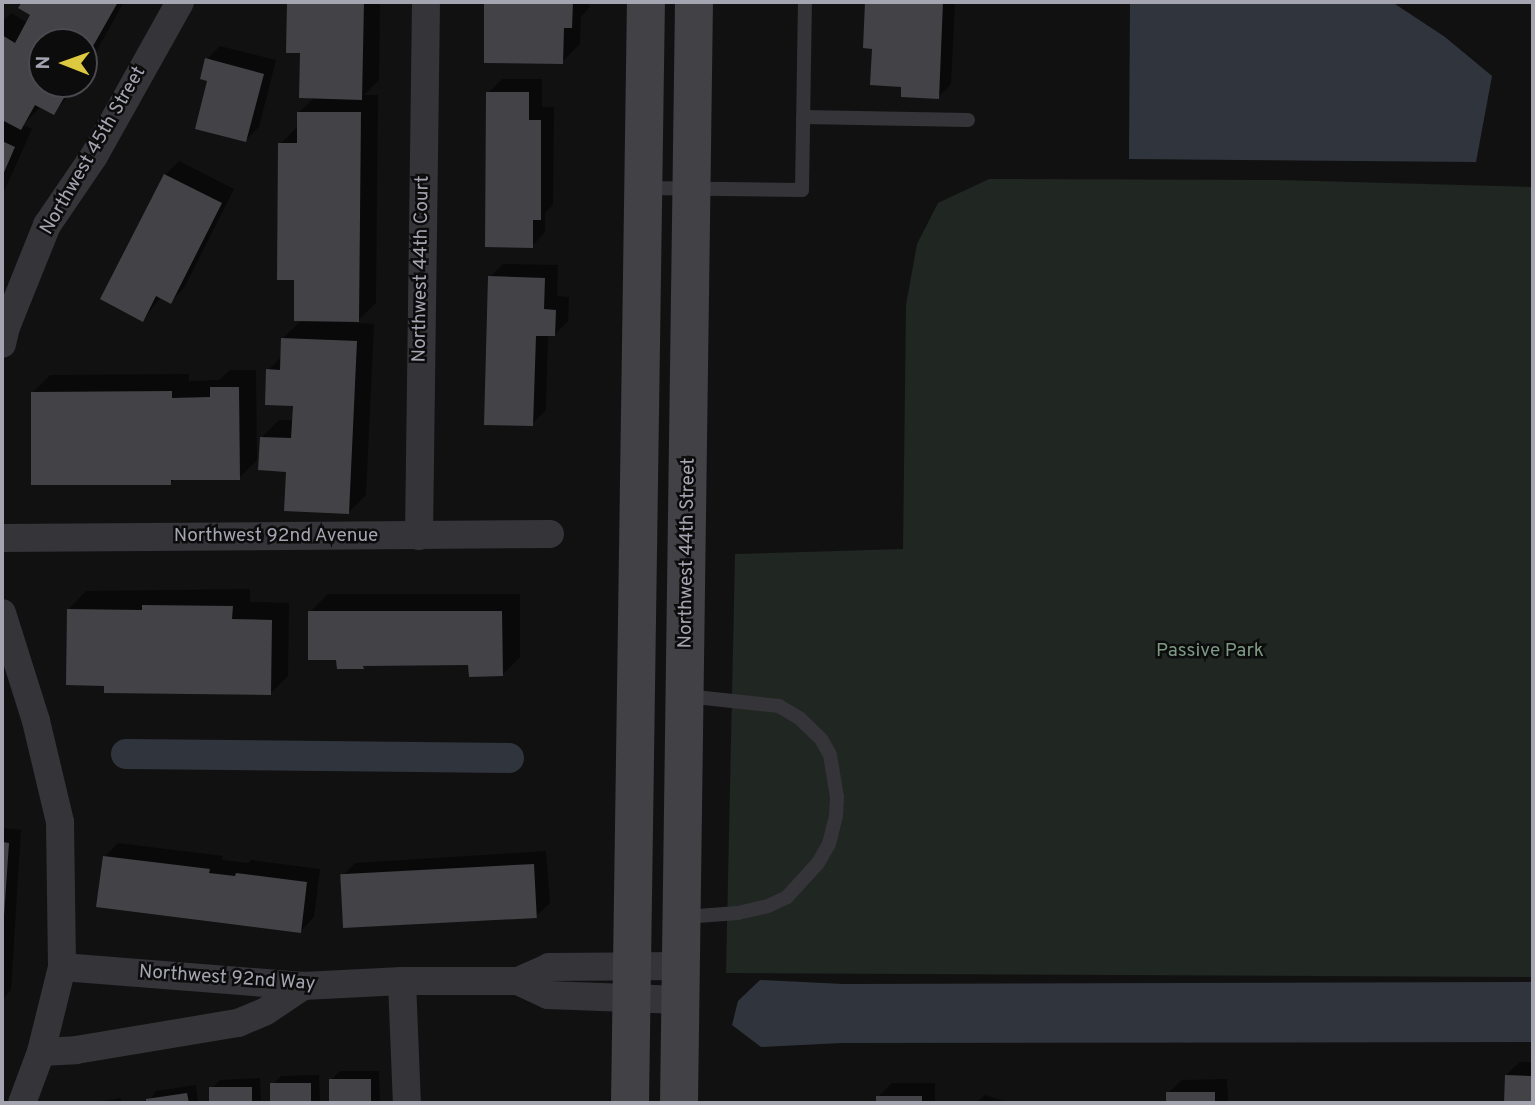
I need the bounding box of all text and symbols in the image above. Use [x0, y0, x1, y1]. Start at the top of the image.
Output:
north arrow [28, 28, 98, 98]
street label: Northwest 45th Street [36, 63, 152, 239]
street label: Northwest 44th Court [409, 175, 435, 363]
street label: Northwest 44th Street [675, 457, 701, 649]
street label: Northwest 92nd Avenue [173, 526, 379, 548]
park label: Passive Park [1156, 641, 1264, 663]
street label: Northwest 92nd Way [138, 961, 316, 997]

